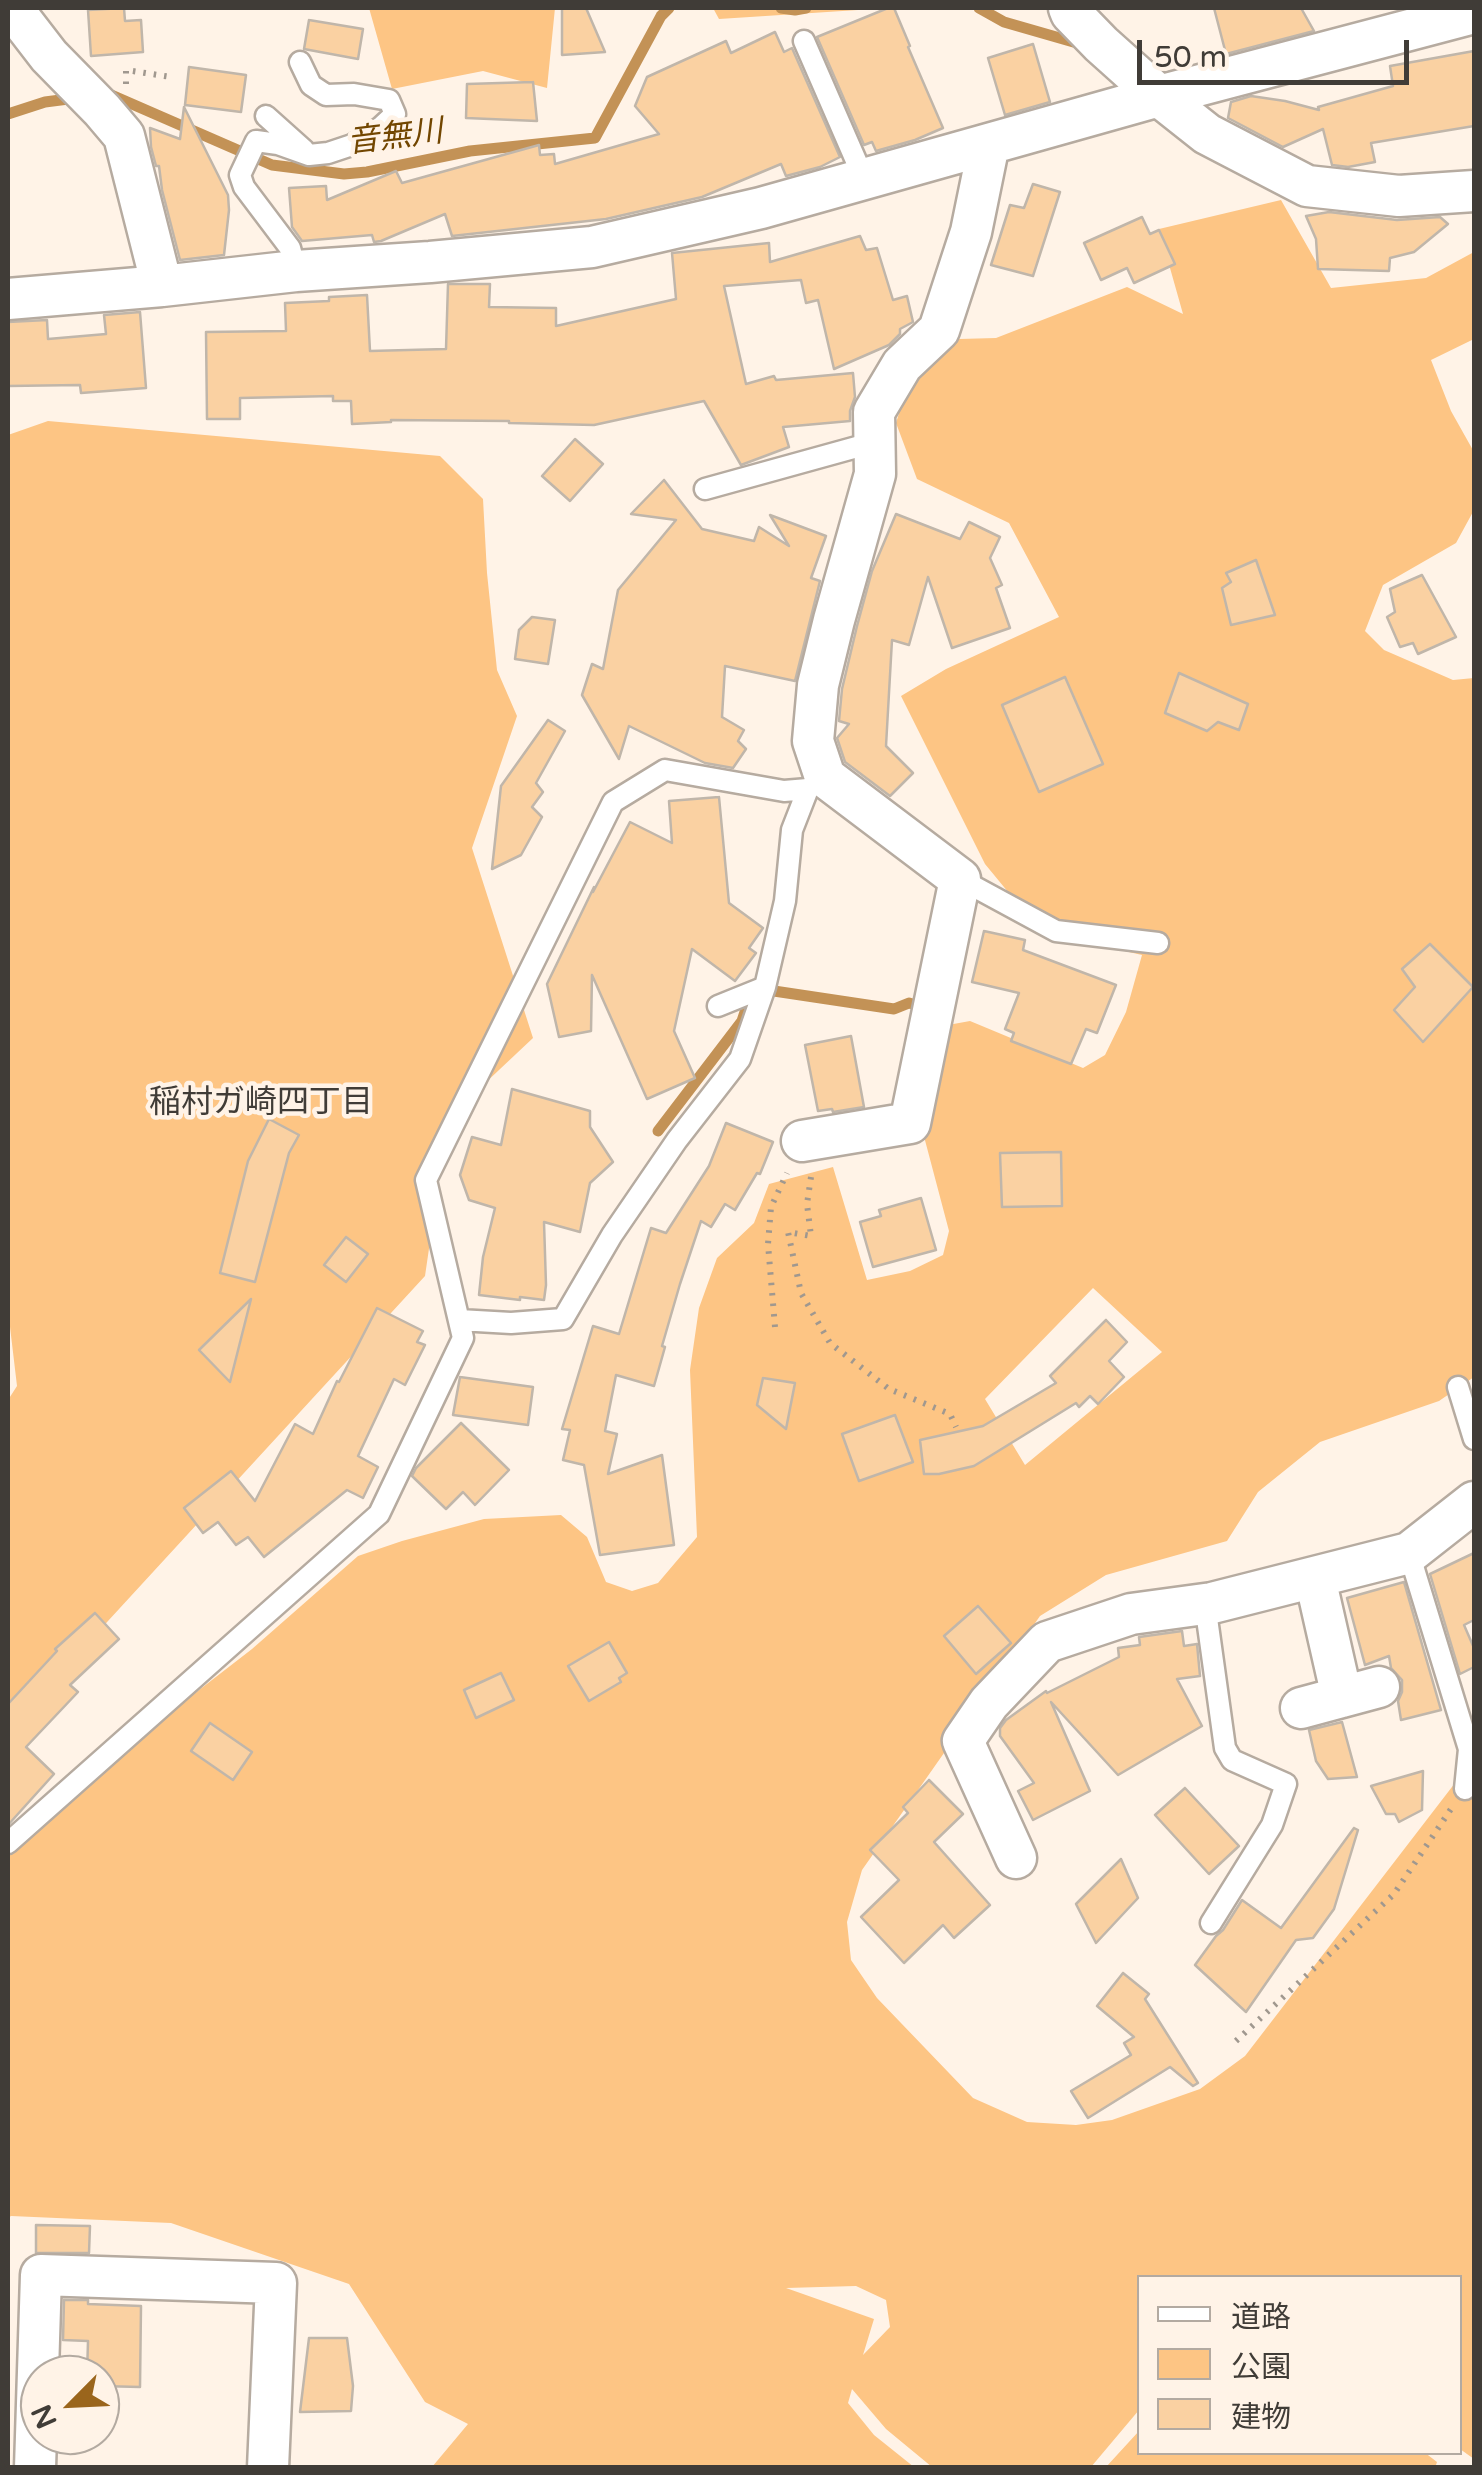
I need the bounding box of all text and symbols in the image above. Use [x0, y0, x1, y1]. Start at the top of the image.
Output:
scale bar [1142, 20, 1414, 82]
text: 50 m [1154, 39, 1227, 76]
water label: 音無川 [345, 113, 445, 163]
district label: 稲村ガ崎四丁目 [149, 1085, 373, 1123]
legend [1137, 2275, 1462, 2455]
text: 道路 [1231, 2299, 1291, 2336]
text: 公園 [1231, 2349, 1291, 2386]
north arrow [20, 2355, 120, 2455]
text: N [24, 2399, 65, 2434]
text: 建物 [1231, 2399, 1291, 2436]

